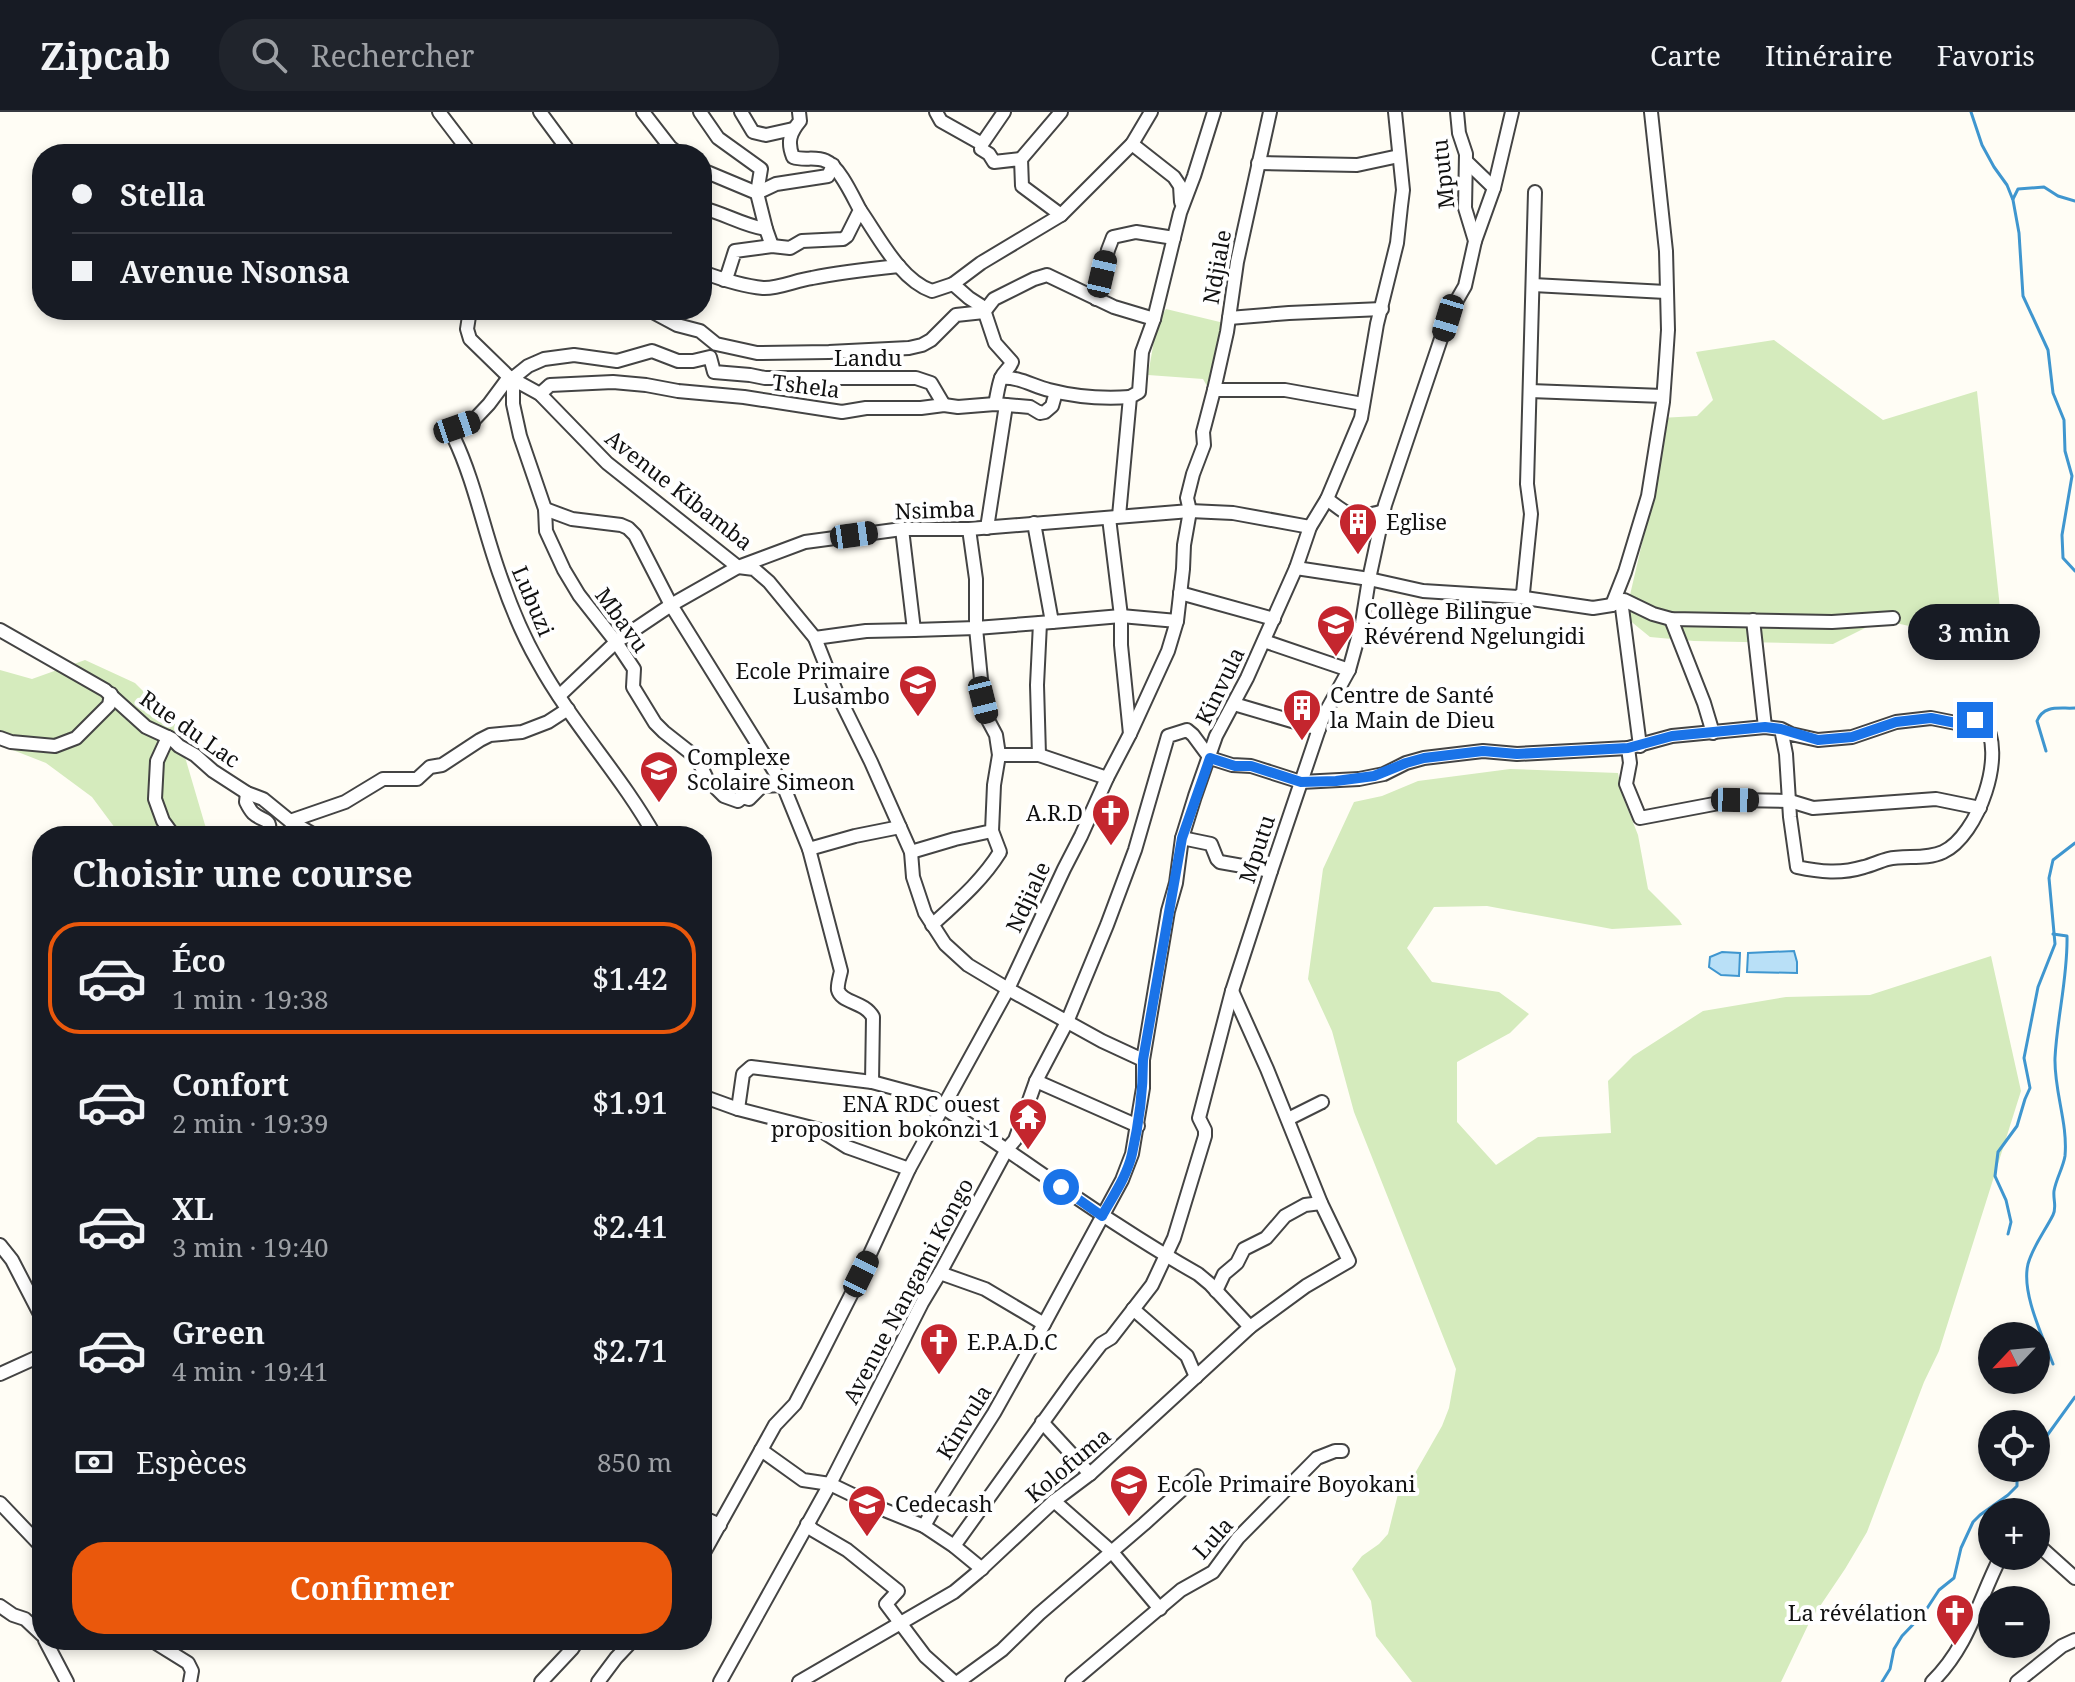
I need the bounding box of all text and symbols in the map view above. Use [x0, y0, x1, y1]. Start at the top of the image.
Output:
search box [219, 19, 779, 91]
text: Zipcab [40, 29, 171, 81]
icon: search [247, 33, 291, 77]
text: Rechercher [311, 35, 474, 76]
text: Carte [1650, 36, 1721, 74]
text: Itinéraire [1765, 36, 1893, 74]
text: Favoris [1937, 36, 2035, 74]
street label: Mputu [1423, 138, 1461, 210]
text: Stella [120, 174, 206, 215]
street label: Ndjiale [1195, 227, 1237, 306]
car [1085, 248, 1119, 300]
text: Avenue Nsonsa [120, 251, 350, 292]
car [1430, 292, 1466, 344]
street label: Landu [834, 342, 902, 372]
street label: Tshela [770, 366, 842, 404]
car [430, 408, 484, 446]
street label: Avenue Kibamba [600, 422, 760, 556]
street label: Nsimba [894, 493, 976, 525]
building icon: Eglise [1337, 501, 1379, 556]
place label: Eglise [1386, 506, 1447, 536]
car [829, 520, 879, 550]
street label: Lubuzi [506, 561, 562, 640]
street label: Mbavu [589, 581, 656, 658]
place label: Collège Bilingue Révérend Ngelungidi [1364, 595, 1585, 650]
school or university icon: Collège Bilingue Révérend Ngelungidi [1315, 603, 1357, 658]
callout: 3 min [1909, 604, 2041, 660]
text: 3 min [1938, 614, 2010, 650]
street label: Kinvula [1188, 642, 1251, 729]
place label: Ecole Primaire Lusambo [735, 655, 890, 710]
school or university icon: Ecole Primaire Lusambo [897, 663, 939, 718]
car [966, 674, 1000, 726]
place label: Centre de Santé la Main de Dieu [1330, 679, 1495, 734]
street label: Rue du Lac [134, 683, 247, 774]
building icon: Centre de Santé la Main de Dieu [1281, 687, 1323, 742]
route end [1957, 702, 1993, 738]
place label: Complexe Scolaire Simeon [687, 741, 855, 796]
school or university icon: Complexe Scolaire Simeon [638, 749, 680, 804]
car [1711, 788, 1759, 812]
church icon: A.R.D [1090, 792, 1132, 847]
place label: A.R.D [1026, 797, 1083, 827]
street label: Mputu [1231, 811, 1281, 887]
text: Choisir une course [72, 849, 413, 898]
street label: Ndjiale [998, 856, 1057, 937]
text: Éco [172, 940, 226, 981]
icon: car [76, 942, 148, 1014]
text: $1.42 [592, 958, 668, 999]
text: 1 min · 19:38 [172, 981, 329, 1017]
text: Confort [172, 1064, 289, 1105]
icon: car [76, 1066, 148, 1138]
text: $1.91 [592, 1082, 668, 1123]
place label: ENA RDC ouest proposition bokonzi 1 [771, 1088, 1000, 1143]
temple icon: ENA RDC ouest proposition bokonzi 1 [1007, 1096, 1049, 1151]
text: 2 min · 19:39 [172, 1105, 329, 1141]
route start [1043, 1169, 1079, 1205]
street label: Avenue Nangami Kongo [835, 1172, 979, 1409]
text: XL [172, 1188, 214, 1229]
icon: car [76, 1190, 148, 1262]
text: $2.41 [592, 1206, 668, 1247]
text: 3 min · 19:40 [172, 1229, 329, 1265]
car [840, 1247, 882, 1301]
text: Green [172, 1312, 265, 1353]
icon: car [76, 1314, 148, 1386]
church icon: E.P.A.D.C [918, 1321, 960, 1376]
north arrow [1978, 1322, 2050, 1394]
map controls [1978, 1322, 2050, 1658]
place label: E.P.A.D.C [967, 1326, 1058, 1356]
text: $2.71 [592, 1330, 668, 1371]
text: 4 min · 19:41 [172, 1353, 329, 1389]
street label: Kinvula [929, 1379, 998, 1464]
button: locate [1978, 1410, 2050, 1482]
street label: Kolofuma [1018, 1420, 1116, 1509]
icon: cash [72, 1440, 116, 1484]
text: Espèces [136, 1442, 247, 1483]
text: 850 m [597, 1444, 672, 1480]
school or university icon: Ecole Primaire Boyokani [1108, 1463, 1150, 1518]
place label: Ecole Primaire Boyokani [1157, 1468, 1416, 1498]
school or university icon: Cedecash [846, 1483, 888, 1538]
place label: Cedecash [895, 1488, 993, 1518]
button: + [1978, 1498, 2050, 1570]
street label: Lula [1185, 1510, 1239, 1565]
button: Confirmer [72, 1542, 672, 1634]
button: − [1978, 1586, 2050, 1658]
church icon: La révélation [1934, 1592, 1976, 1647]
place label: La révélation [1788, 1597, 1927, 1627]

